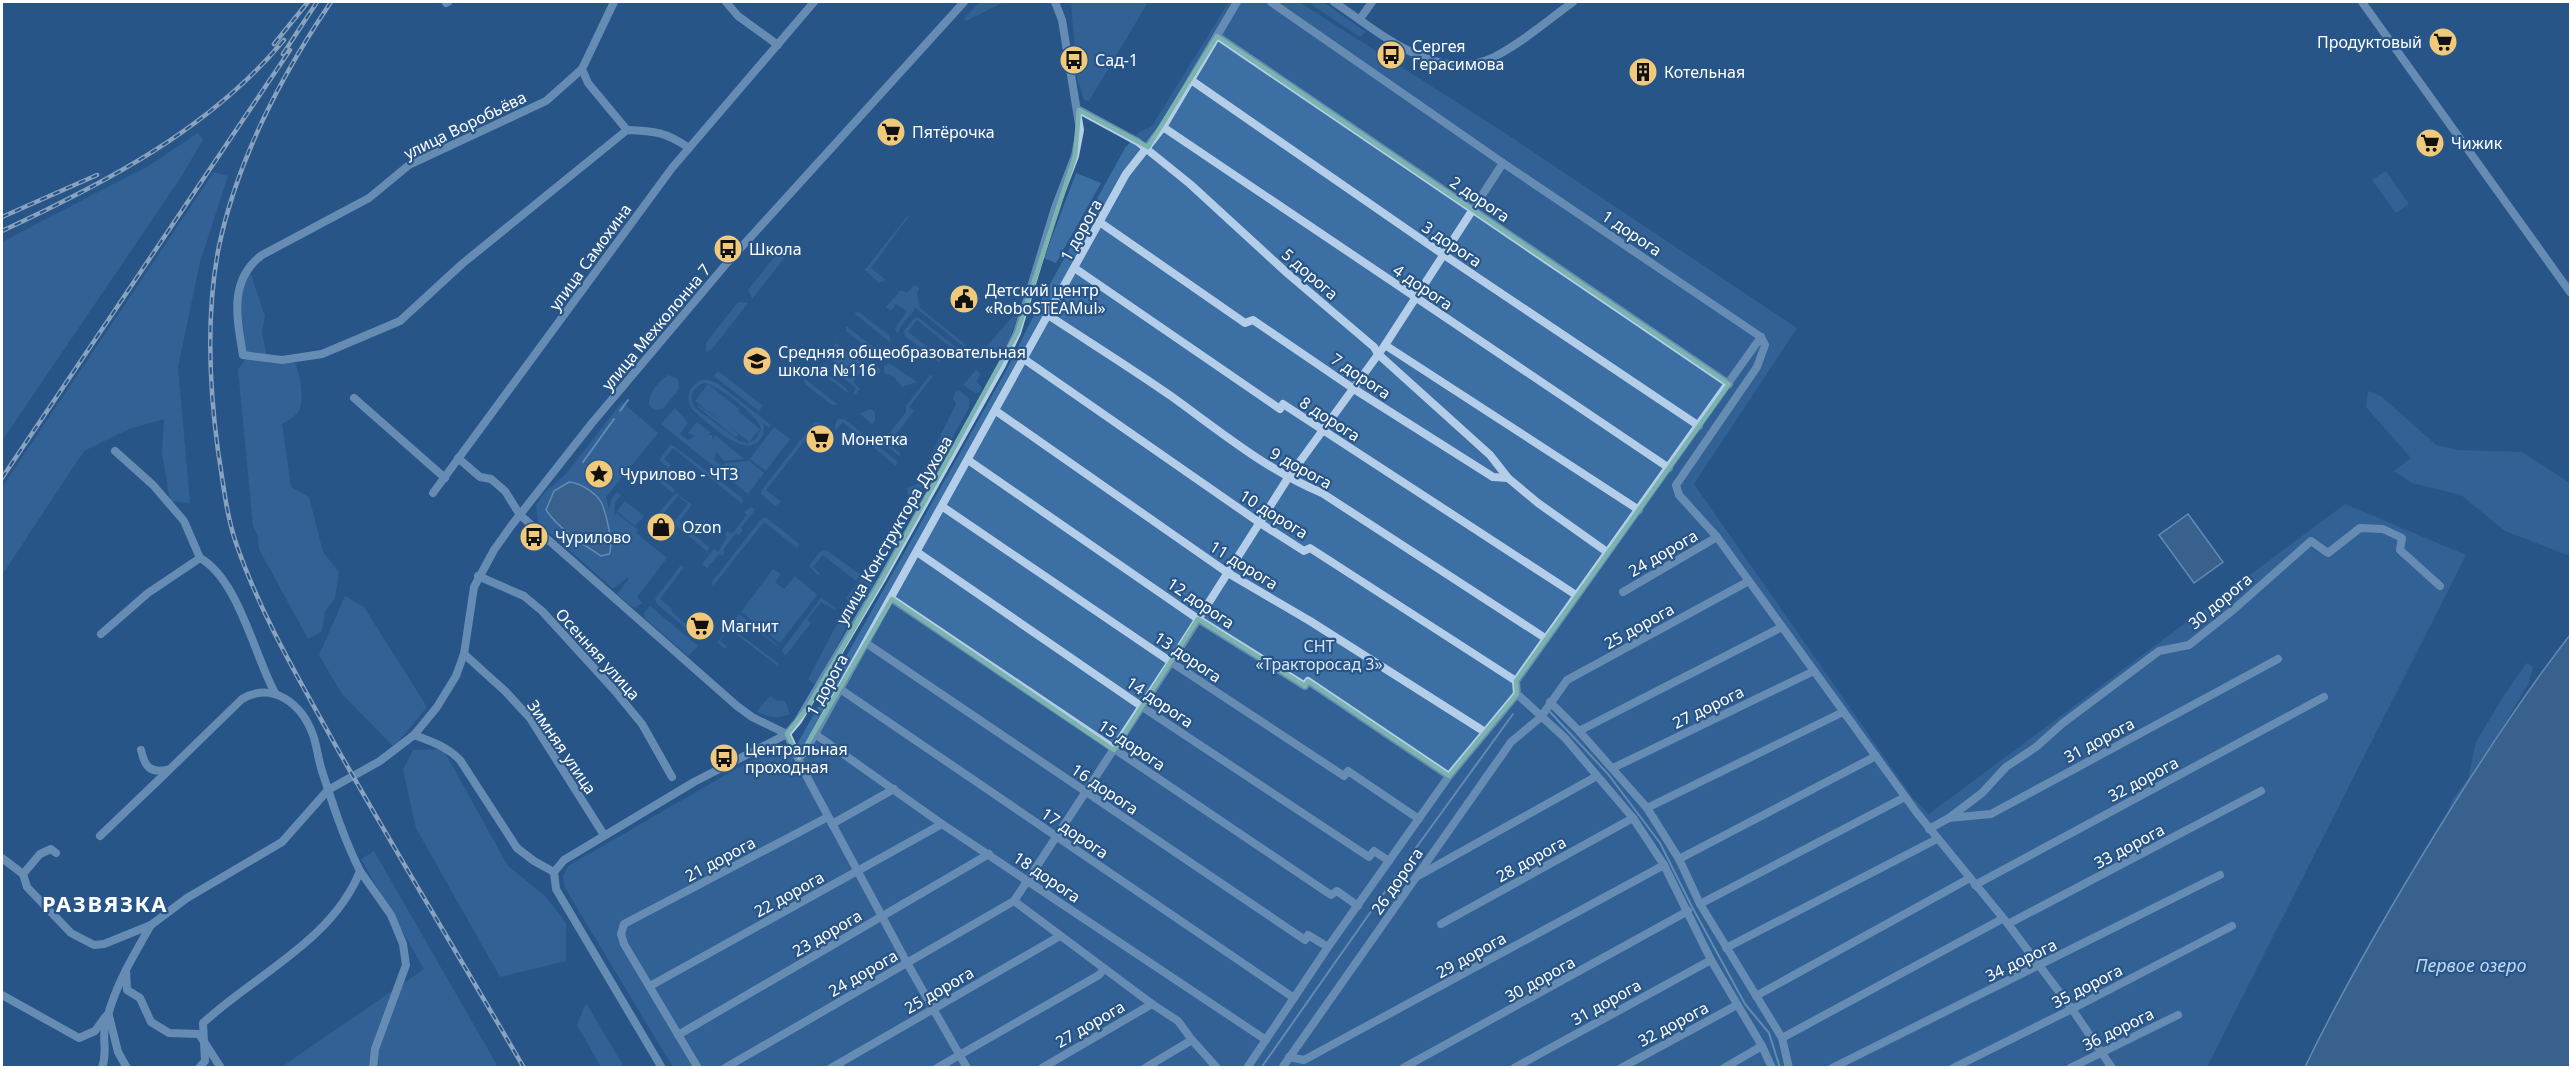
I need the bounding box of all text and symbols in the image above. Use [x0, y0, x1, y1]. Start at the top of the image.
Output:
supermarket icon: Продуктовый [2427, 26, 2459, 58]
place label: Продуктовый [2317, 31, 2422, 53]
place label: Сергея Герасимова [1412, 35, 1504, 75]
bus stop icon: Сергея Герасимова [1375, 39, 1407, 71]
bus stop icon: Сад-1 [1058, 44, 1090, 76]
place label: Сад-1 [1095, 49, 1138, 71]
building icon: Котельная [1627, 56, 1659, 88]
place label: Котельная [1664, 61, 1745, 83]
street label: улица Воробьёва [400, 86, 530, 164]
supermarket icon: Пятёрочка [875, 116, 907, 148]
place label: Пятёрочка [912, 121, 995, 143]
supermarket icon: Чижик [2414, 127, 2446, 159]
place label: Чижик [2451, 132, 2503, 154]
street label: 2 дорога [1446, 171, 1514, 227]
street label: 1 дорога [1055, 195, 1107, 265]
street label: улица Самохина [544, 199, 636, 315]
street label: 1 дорога [1598, 205, 1666, 261]
street label: 3 дорога [1418, 216, 1486, 272]
bus stop icon: Школа [712, 233, 744, 265]
place label: Школа [749, 238, 802, 260]
street label: 5 дорога [1277, 243, 1343, 305]
street label: улица Мехколонна 7 [596, 259, 716, 395]
street label: 4 дорога [1389, 259, 1457, 315]
place label: Детский центр «RoboSTEAMul» [985, 279, 1106, 319]
public building icon: Детский центр «RoboSTEAMul» [948, 283, 980, 315]
place label: Средняя общеобразовательная школа №116 [778, 341, 1026, 381]
school or university icon: Средняя общеобразовательная школа №116 [741, 345, 773, 377]
street label: 7 дорога [1327, 348, 1395, 404]
street label: 8 дорога [1296, 391, 1364, 447]
supermarket icon: Монетка [804, 423, 836, 455]
place label: Монетка [841, 428, 908, 450]
street label: улица Конструктора Духова [831, 431, 957, 629]
street label: 9 дорога [1266, 442, 1336, 494]
place icon: Чурилово - ЧТЗ [583, 458, 615, 490]
place label: Чурилово - ЧТЗ [620, 463, 738, 485]
street label: 10 дорога [1236, 484, 1312, 544]
shop icon: Ozon [645, 511, 677, 543]
place label: Ozon [682, 516, 722, 538]
bus stop icon: Чурилово [518, 521, 550, 553]
street label: 24 дорога [1624, 524, 1702, 582]
place label: Чурилово [555, 526, 631, 548]
street label: 11 дорога [1206, 535, 1282, 595]
street label: 30 дорога [2184, 568, 2256, 634]
street label: 12 дорога [1163, 572, 1239, 634]
street label: 25 дорога [1600, 598, 1678, 654]
street label: Осенняя улица [551, 603, 645, 705]
supermarket icon: Магнит [684, 610, 716, 642]
place label: Магнит [721, 615, 779, 637]
street label: 13 дорога [1150, 626, 1226, 688]
park label: СНТ «Тракторосад 3» [1255, 635, 1383, 675]
street label: 1 дорога [801, 650, 853, 720]
street label: 14 дорога [1122, 671, 1198, 733]
street label: 27 дорога [1669, 680, 1747, 734]
street label: Зимняя улица [522, 696, 602, 798]
street label: 31 дорога [2060, 712, 2138, 768]
street label: 15 дорога [1094, 714, 1170, 776]
place label: Центральная проходная [745, 738, 848, 778]
bus stop icon: Центральная проходная [708, 742, 740, 774]
street label: 32 дорога [2104, 751, 2182, 807]
street label: 16 дорога [1067, 758, 1143, 820]
street label: 17 дорога [1037, 802, 1113, 864]
street label: 33 дорога [2090, 818, 2168, 874]
street label: 21 дорога [681, 831, 759, 887]
street label: 28 дорога [1492, 831, 1570, 887]
street label: 26 дорога [1366, 843, 1428, 919]
street label: 18 дорога [1009, 846, 1085, 908]
street label: 22 дорога [750, 866, 828, 922]
district label: РАЗВЯЗКА [42, 888, 168, 918]
street label: 23 дорога [788, 904, 866, 962]
street label: 29 дорога [1432, 927, 1510, 983]
street label: 34 дорога [1982, 933, 2060, 987]
street label: 24 дорога [824, 944, 902, 1002]
street label: 30 дорога [1501, 951, 1579, 1007]
water label: Первое озеро [2415, 953, 2527, 977]
street label: 35 дорога [2048, 959, 2126, 1013]
street label: 25 дорога [900, 961, 978, 1019]
street label: 31 дорога [1567, 974, 1645, 1030]
street label: 27 дорога [1051, 995, 1129, 1053]
street label: 32 дорога [1634, 996, 1712, 1052]
street label: 36 дорога [2079, 1002, 2157, 1056]

